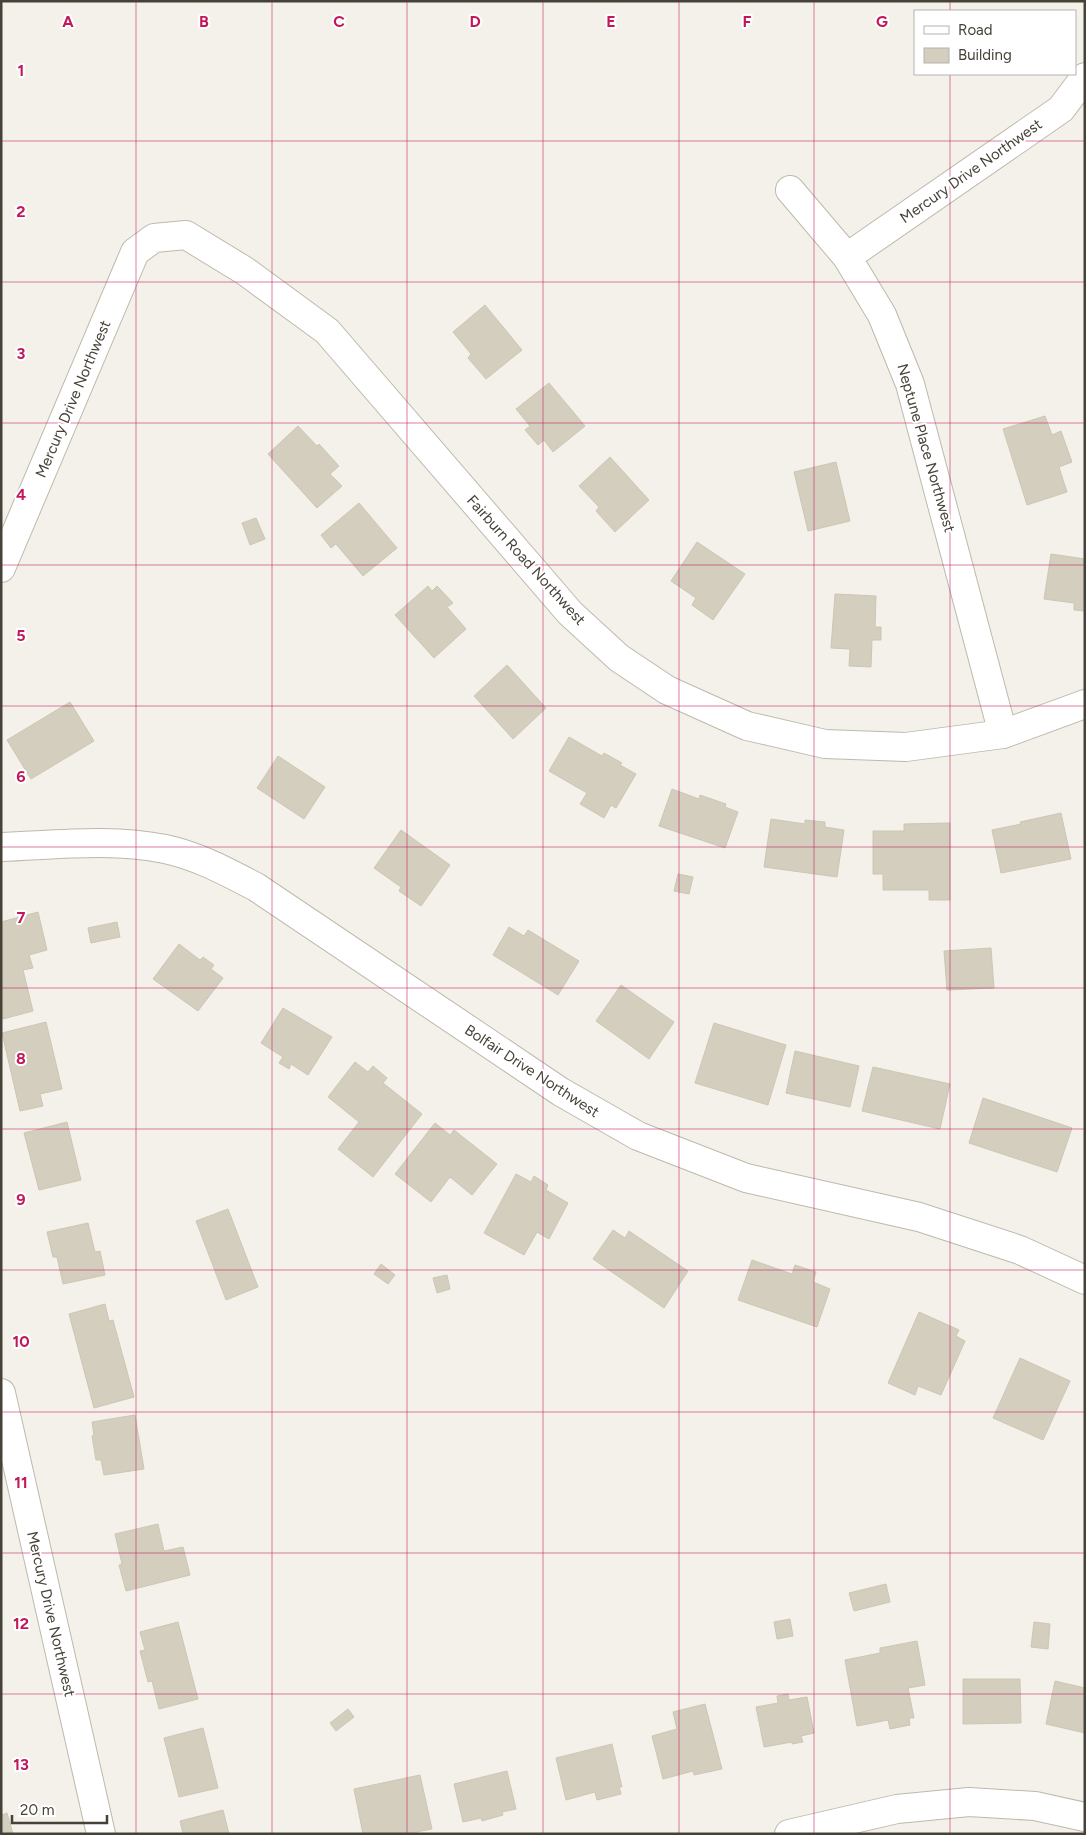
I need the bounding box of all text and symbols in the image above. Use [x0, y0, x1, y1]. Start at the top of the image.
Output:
legend [914, 10, 1076, 75]
text: A [62, 12, 74, 31]
text: B [199, 12, 209, 31]
text: C [333, 12, 345, 31]
text: D [469, 12, 481, 31]
text: E [606, 12, 616, 31]
text: F [743, 12, 752, 31]
text: G [876, 12, 888, 31]
text: Road [958, 21, 993, 39]
text: Building [958, 46, 1012, 64]
text: 1 [18, 61, 24, 80]
street label: Mercury Drive Northwest [897, 115, 1046, 227]
text: 2 [16, 202, 26, 221]
street label: Mercury Drive Northwest [32, 317, 114, 480]
text: 3 [17, 344, 26, 363]
street label: Neptune Place Northwest [893, 362, 959, 535]
text: 4 [16, 485, 26, 504]
street label: Fairburn Road Northwest [463, 491, 589, 629]
text: 5 [16, 626, 26, 645]
text: 6 [16, 767, 26, 786]
text: 7 [17, 908, 26, 927]
street label: Bolfair Drive Northwest [461, 1021, 603, 1121]
text: 8 [16, 1049, 26, 1068]
text: 9 [16, 1190, 26, 1209]
text: 10 [12, 1332, 30, 1351]
text: 11 [14, 1473, 28, 1492]
street label: Mercury Drive Northwest [23, 1530, 79, 1699]
text: 12 [13, 1614, 29, 1633]
text: 13 [13, 1755, 29, 1774]
scale bar [12, 1792, 108, 1824]
text: 20 m [20, 1801, 54, 1819]

